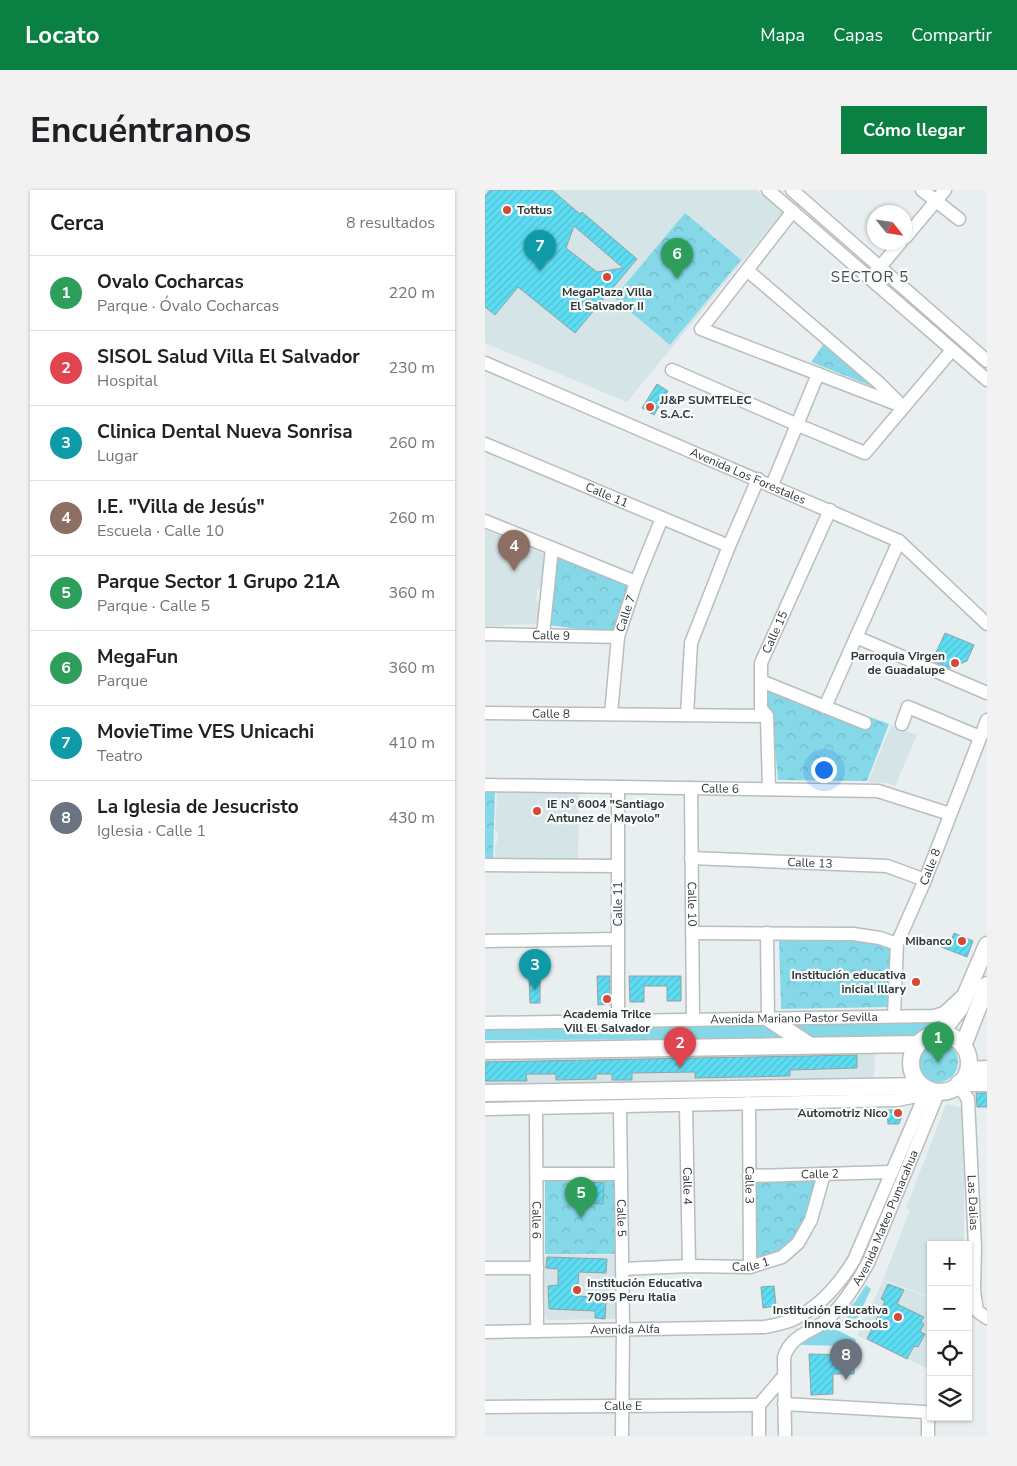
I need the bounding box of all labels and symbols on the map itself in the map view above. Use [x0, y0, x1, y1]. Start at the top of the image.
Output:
place label: Tottus [517, 202, 552, 218]
marker: Tottus [501, 204, 513, 216]
north arrow [867, 205, 912, 250]
pin: 7 [524, 230, 556, 271]
pin: 6 [661, 238, 693, 279]
district label: SECTOR 5 [831, 267, 909, 287]
marker: MegaPlaza Villa El Salvador II [601, 271, 613, 283]
place label: MegaPlaza Villa El Salvador II [562, 284, 652, 314]
place label: JJ&P SUMTELEC S.A.C. [659, 392, 752, 422]
marker: JJ&P SUMTELEC S.A.C. [644, 401, 656, 413]
street label: Avenida Los Forestales [687, 444, 808, 508]
street label: Calle 11 [583, 479, 631, 511]
pin: 4 [498, 530, 530, 571]
street label: Calle 7 [612, 593, 639, 634]
street label: Calle 15 [758, 608, 791, 656]
street label: Calle 9 [532, 627, 570, 644]
place label: Parroquia Virgen de Guadalupe [851, 648, 945, 678]
marker: Parroquia Virgen de Guadalupe [949, 657, 961, 669]
street label: Calle 8 [532, 706, 570, 722]
your location [811, 757, 837, 783]
street label: Calle 6 [701, 780, 739, 797]
place label: IE N° 6004 "Santiago Antunez de Mayolo" [547, 796, 665, 826]
marker: IE N° 6004 "Santiago Antunez de Mayolo" [531, 805, 543, 817]
street label: Calle 8 [916, 846, 944, 888]
street label: Calle 13 [787, 854, 833, 872]
street label: Calle 11 [610, 881, 626, 927]
street label: Calle 10 [684, 881, 700, 927]
place label: Mibanco [905, 933, 952, 949]
marker: Mibanco [956, 935, 968, 947]
pin: 3 [519, 949, 551, 990]
place label: Institución educativa inicial Illary [791, 967, 907, 997]
marker: Institución educativa inicial Illary [910, 976, 922, 988]
marker: Academia Trilce Vill El Salvador [601, 993, 613, 1005]
place label: Academia Trilce Vill El Salvador [563, 1006, 652, 1036]
street label: Avenida Mariano Pastor Sevilla [710, 1009, 878, 1027]
pin: 1 [922, 1022, 954, 1063]
pin: 2 [664, 1027, 696, 1068]
place label: Automotriz Nico [797, 1105, 888, 1121]
marker: Automotriz Nico [892, 1107, 904, 1119]
street label: Avenida Mateo Pumacahua [849, 1148, 922, 1289]
street label: Calle 2 [801, 1165, 839, 1183]
street label: Calle 3 [741, 1166, 758, 1204]
street label: Calle 4 [679, 1167, 696, 1205]
street label: Las Dalias [964, 1175, 982, 1231]
pin: 5 [565, 1177, 597, 1218]
street label: Calle 5 [613, 1199, 630, 1237]
street label: Calle 6 [528, 1201, 545, 1239]
street label: Calle 1 [732, 1253, 771, 1275]
place label: Institución Educativa 7095 Peru Italia [587, 1275, 702, 1305]
marker: Institución Educativa 7095 Peru Italia [571, 1284, 583, 1296]
place label: Institución Educativa Innova Schools [773, 1302, 888, 1332]
marker: Institución Educativa Innova Schools [892, 1311, 904, 1323]
street label: Avenida Alfa [590, 1321, 660, 1338]
pin: 8 [830, 1339, 862, 1380]
street label: Calle E [604, 1398, 642, 1414]

